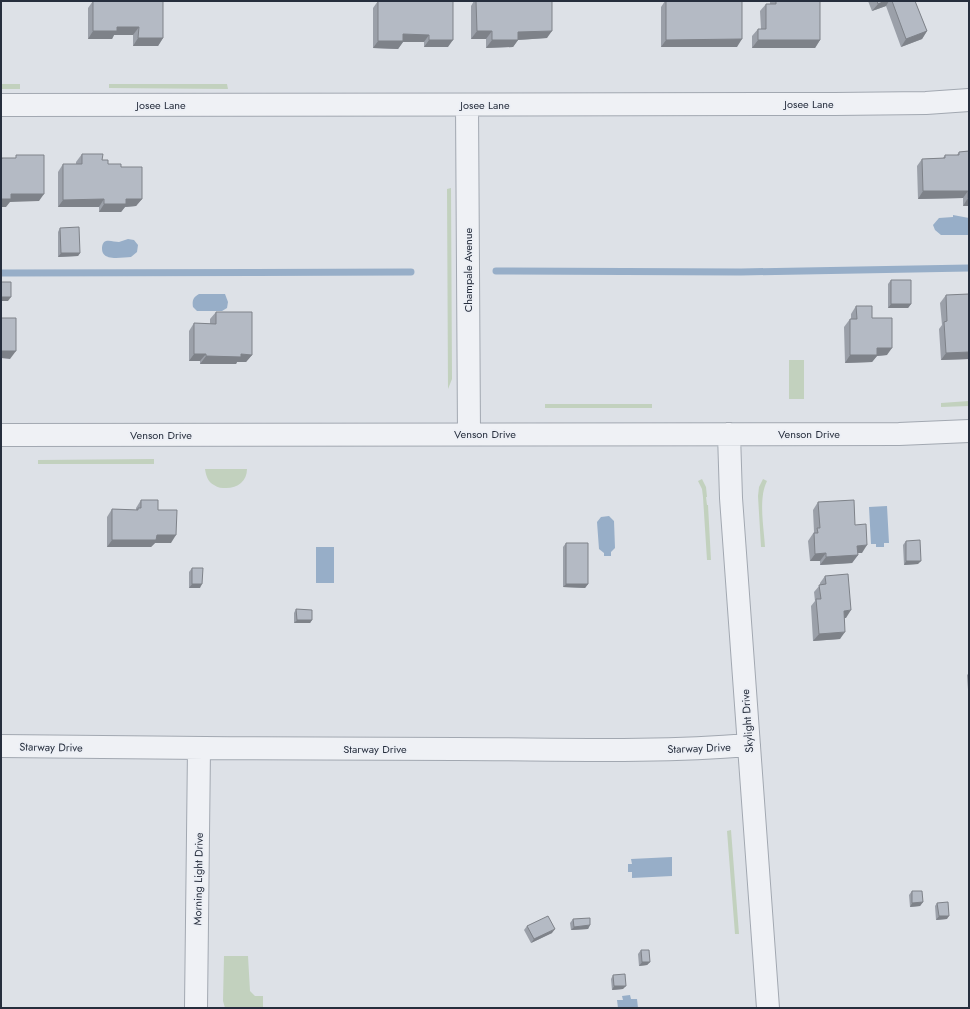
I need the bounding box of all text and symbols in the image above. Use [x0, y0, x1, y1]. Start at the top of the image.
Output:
street label: Josee Lane [782, 96, 834, 112]
street label: Josee Lane [134, 97, 186, 113]
street label: Josee Lane [458, 97, 510, 113]
street label: Champale Avenue [460, 227, 476, 312]
street label: Venson Drive [454, 426, 516, 442]
street label: Venson Drive [778, 426, 840, 442]
street label: Venson Drive [130, 427, 192, 443]
street label: Skylight Drive [737, 688, 757, 753]
street label: Starway Drive [19, 738, 83, 756]
street label: Starway Drive [667, 739, 731, 757]
street label: Starway Drive [343, 741, 407, 757]
street label: Morning Light Drive [189, 832, 207, 926]

